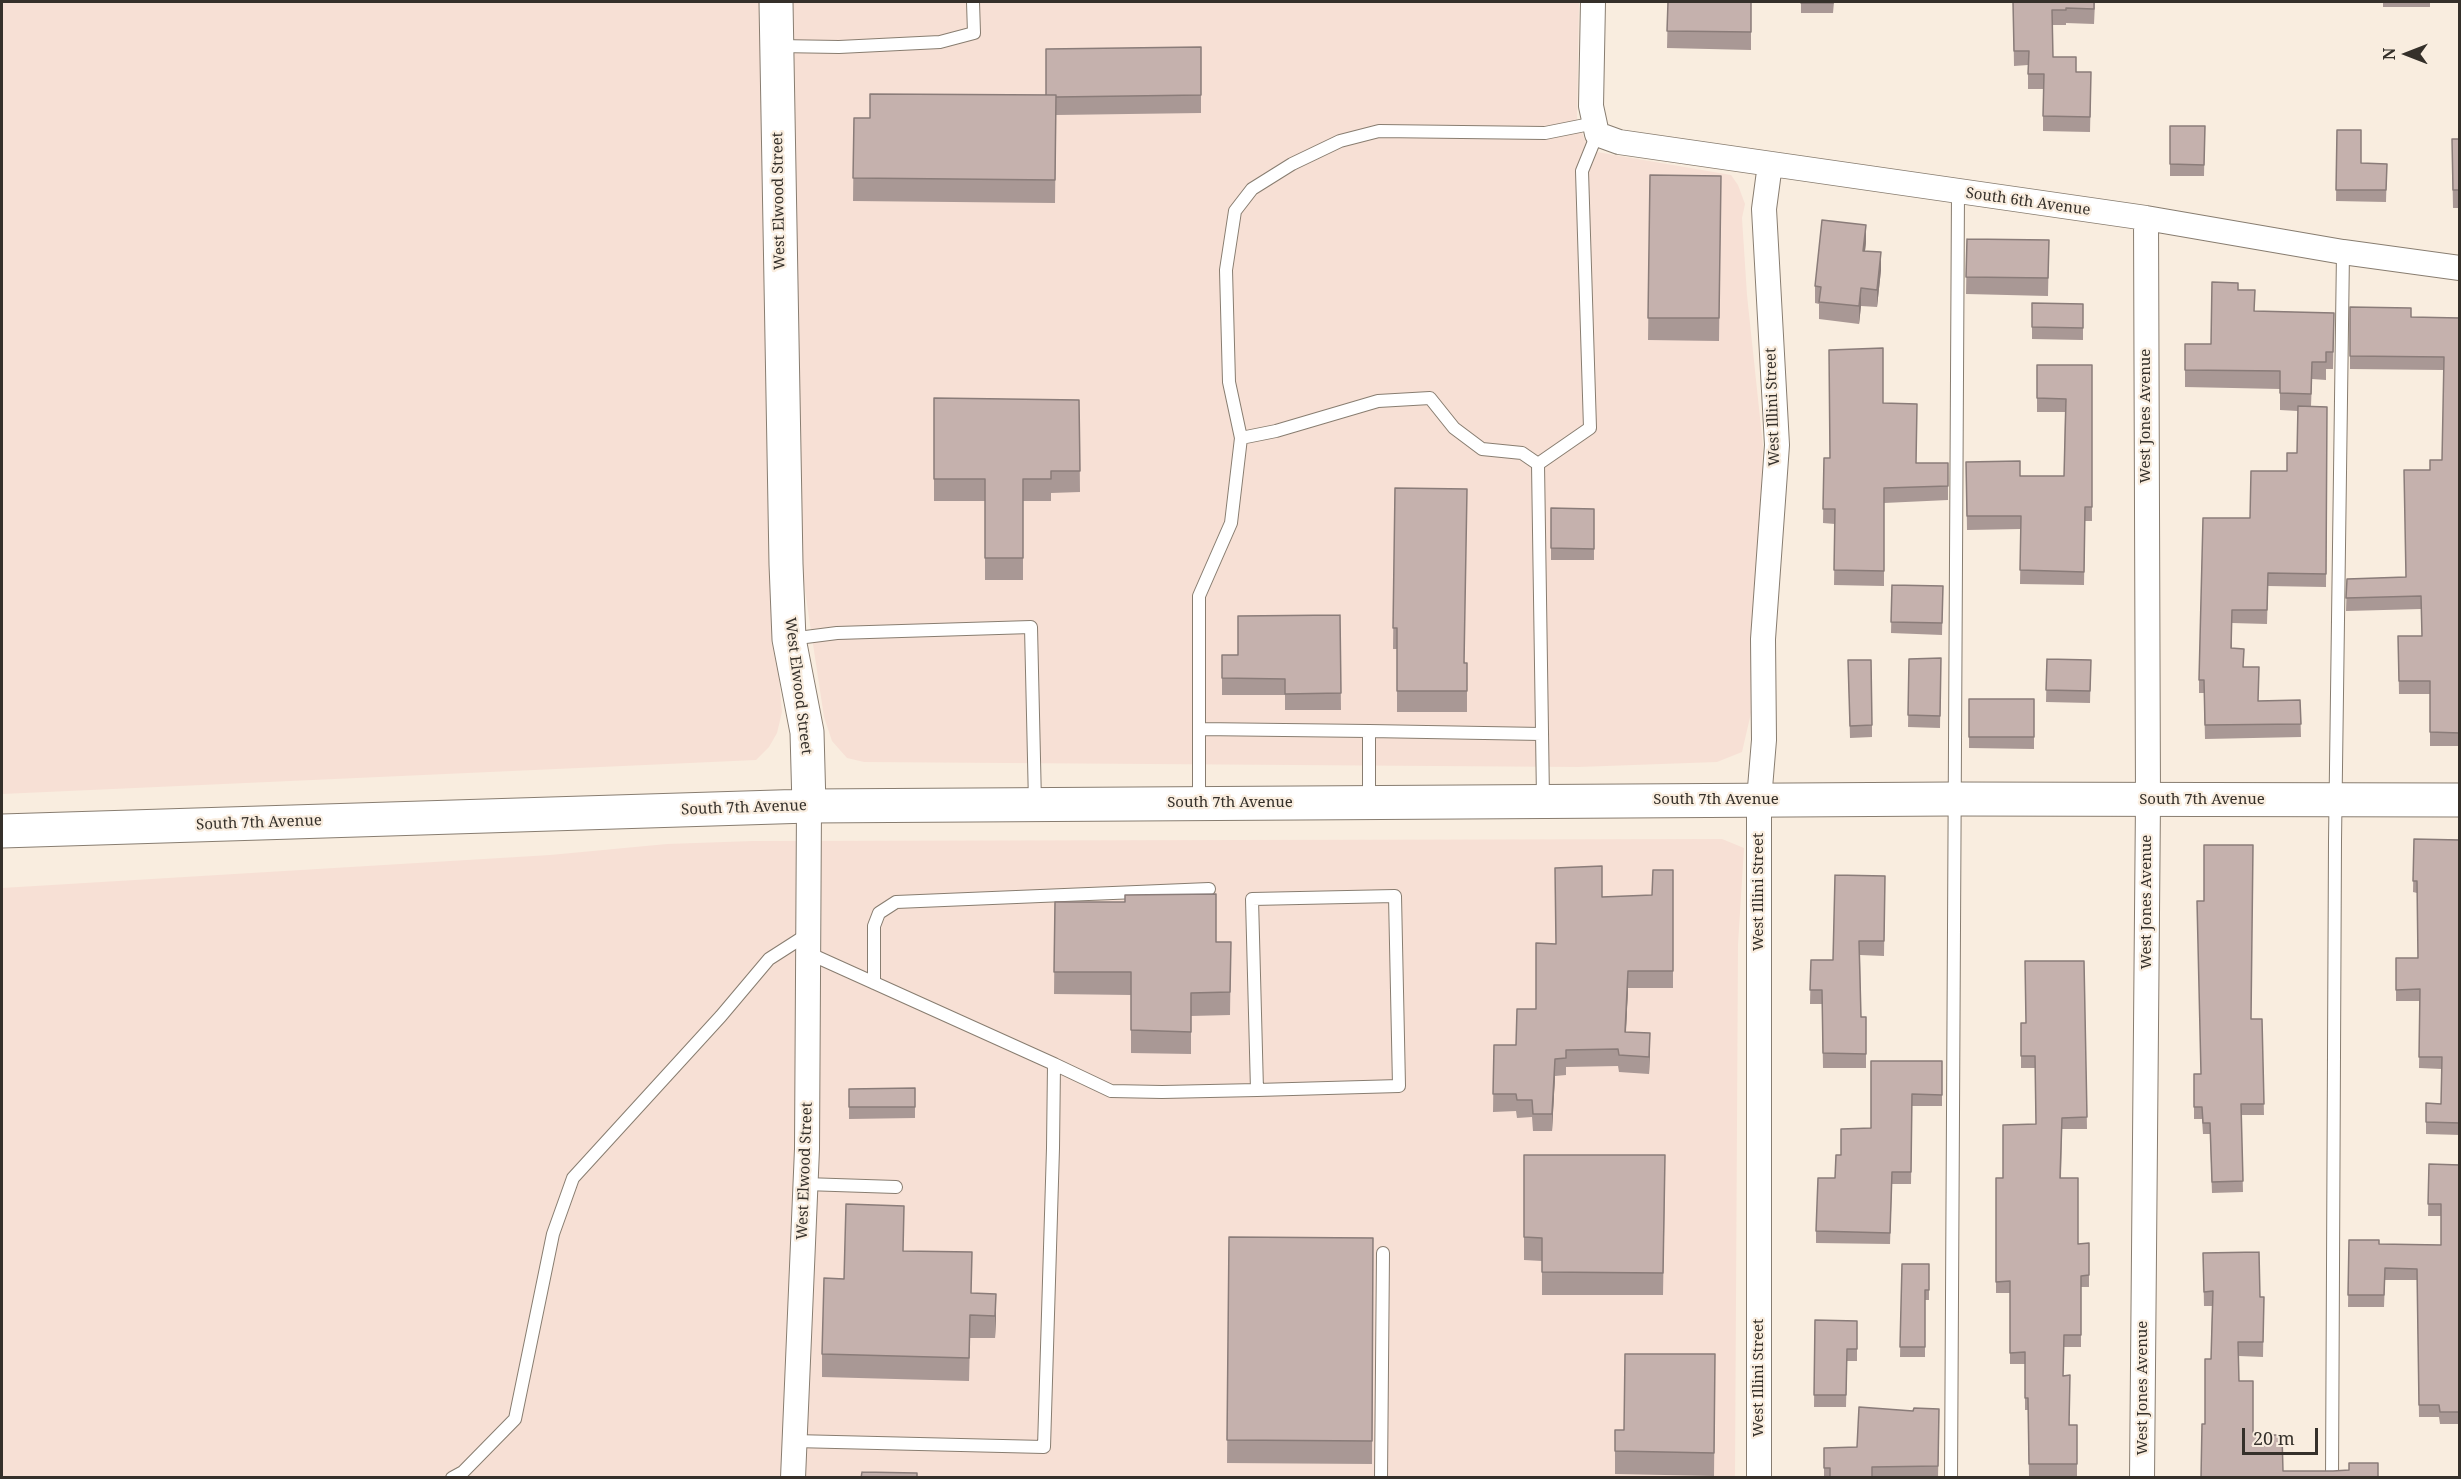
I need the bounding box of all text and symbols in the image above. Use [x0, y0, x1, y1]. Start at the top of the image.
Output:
north arrow [2377, 24, 2437, 84]
text: N [2378, 48, 2400, 60]
street label: West Elwood Street [769, 132, 789, 270]
street label: South 6th Avenue [1964, 184, 2092, 220]
street label: West Illini Street [1762, 347, 1784, 467]
street label: West Jones Avenue [2137, 349, 2155, 483]
street label: West Elwood Street [781, 616, 815, 756]
street label: South 7th Avenue [1653, 791, 1779, 809]
street label: South 7th Avenue [2139, 791, 2265, 809]
street label: South 7th Avenue [1167, 794, 1293, 812]
street label: South 7th Avenue [681, 797, 807, 819]
street label: South 7th Avenue [196, 812, 322, 834]
street label: West Illini Street [1750, 833, 1768, 951]
street label: West Jones Avenue [2138, 835, 2156, 969]
street label: West Elwood Street [794, 1102, 816, 1240]
street label: West Illini Street [1750, 1319, 1768, 1437]
street label: West Jones Avenue [2134, 1321, 2152, 1455]
scale bar [2245, 1416, 2322, 1454]
text: 20 m [2253, 1426, 2295, 1450]

